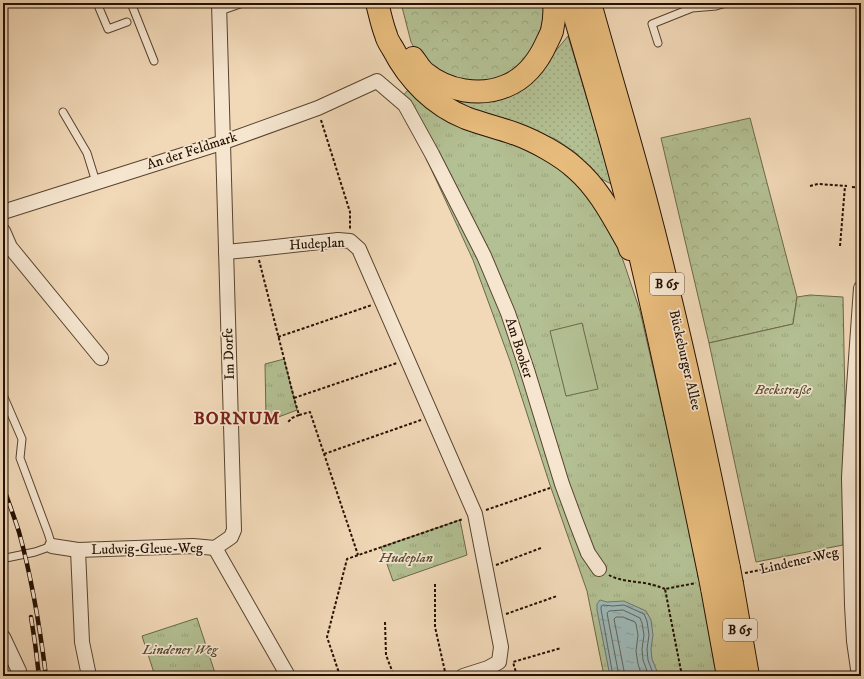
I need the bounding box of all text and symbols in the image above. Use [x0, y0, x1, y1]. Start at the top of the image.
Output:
street label: An der Feldmark [145, 128, 240, 174]
street label: Hudeplan [289, 234, 346, 254]
road number: B 65 [650, 273, 684, 295]
street label: Bückeburger Allee [665, 308, 705, 412]
street label: Am Booker [501, 315, 537, 381]
street label: Im Dorfe [219, 328, 239, 380]
park label: Beckstraße [754, 381, 812, 399]
district label: BORNUM [193, 408, 281, 430]
street label: Ludwig-Gleue-Weg [91, 539, 203, 559]
street label: Lindener Weg [758, 543, 840, 579]
park label: Hudeplan [378, 549, 433, 567]
road number: B 65 [723, 619, 757, 641]
park label: Lindener Weg [141, 641, 219, 659]

